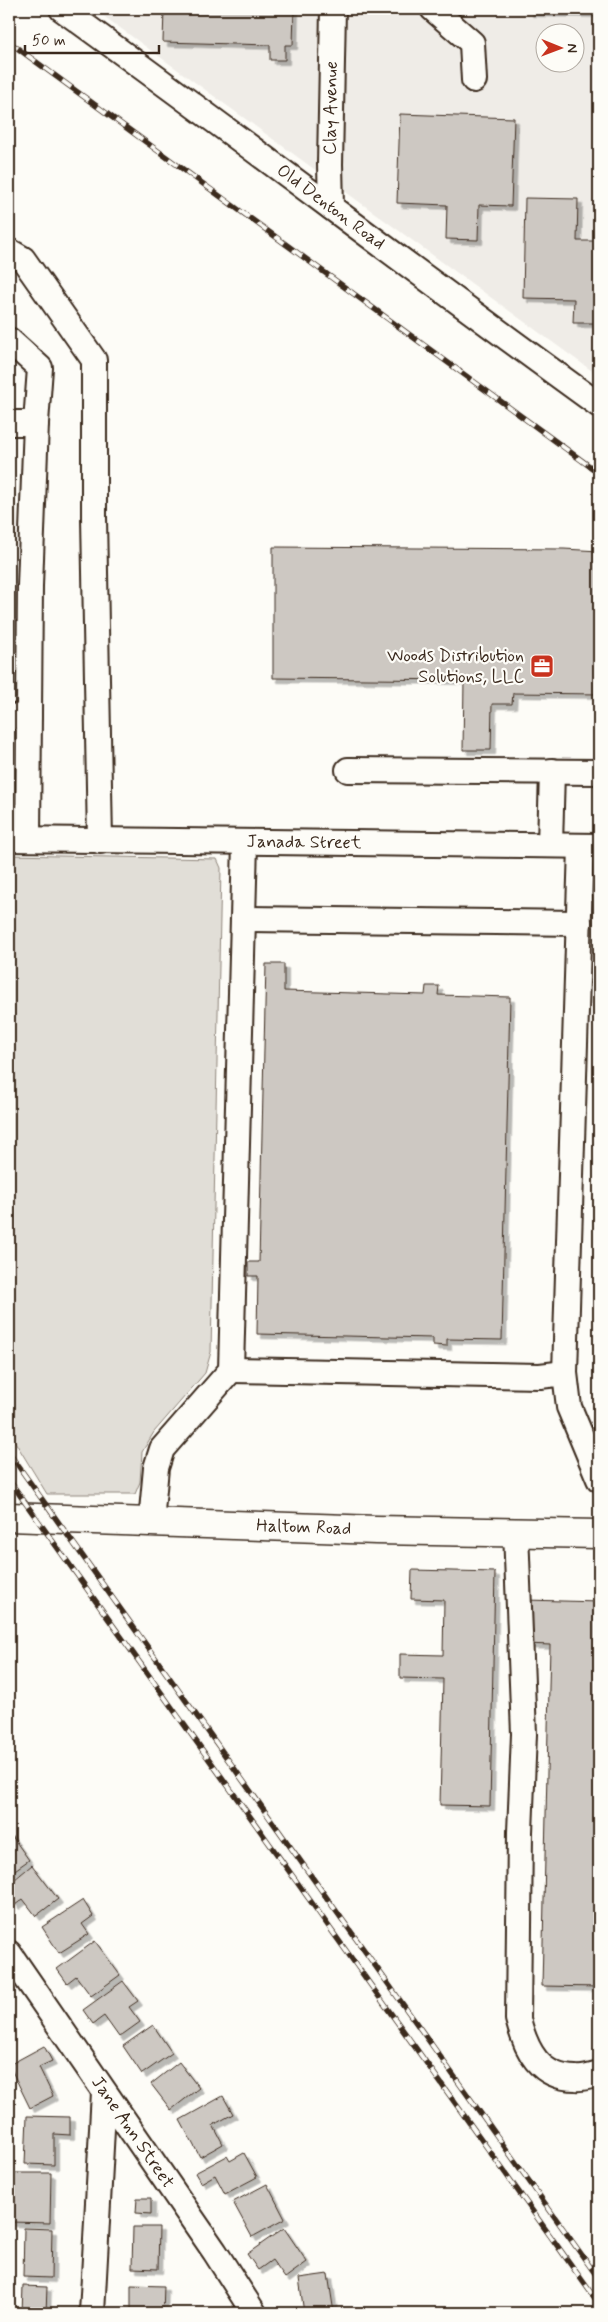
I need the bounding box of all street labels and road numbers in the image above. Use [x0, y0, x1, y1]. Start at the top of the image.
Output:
street label: Clay Avenue [318, 61, 344, 155]
street label: Old Denton Road [272, 159, 390, 256]
street label: Janada Street [246, 830, 362, 855]
street label: Haltom Road [256, 1514, 352, 1541]
street label: Jane Ann Street [86, 2072, 180, 2193]

